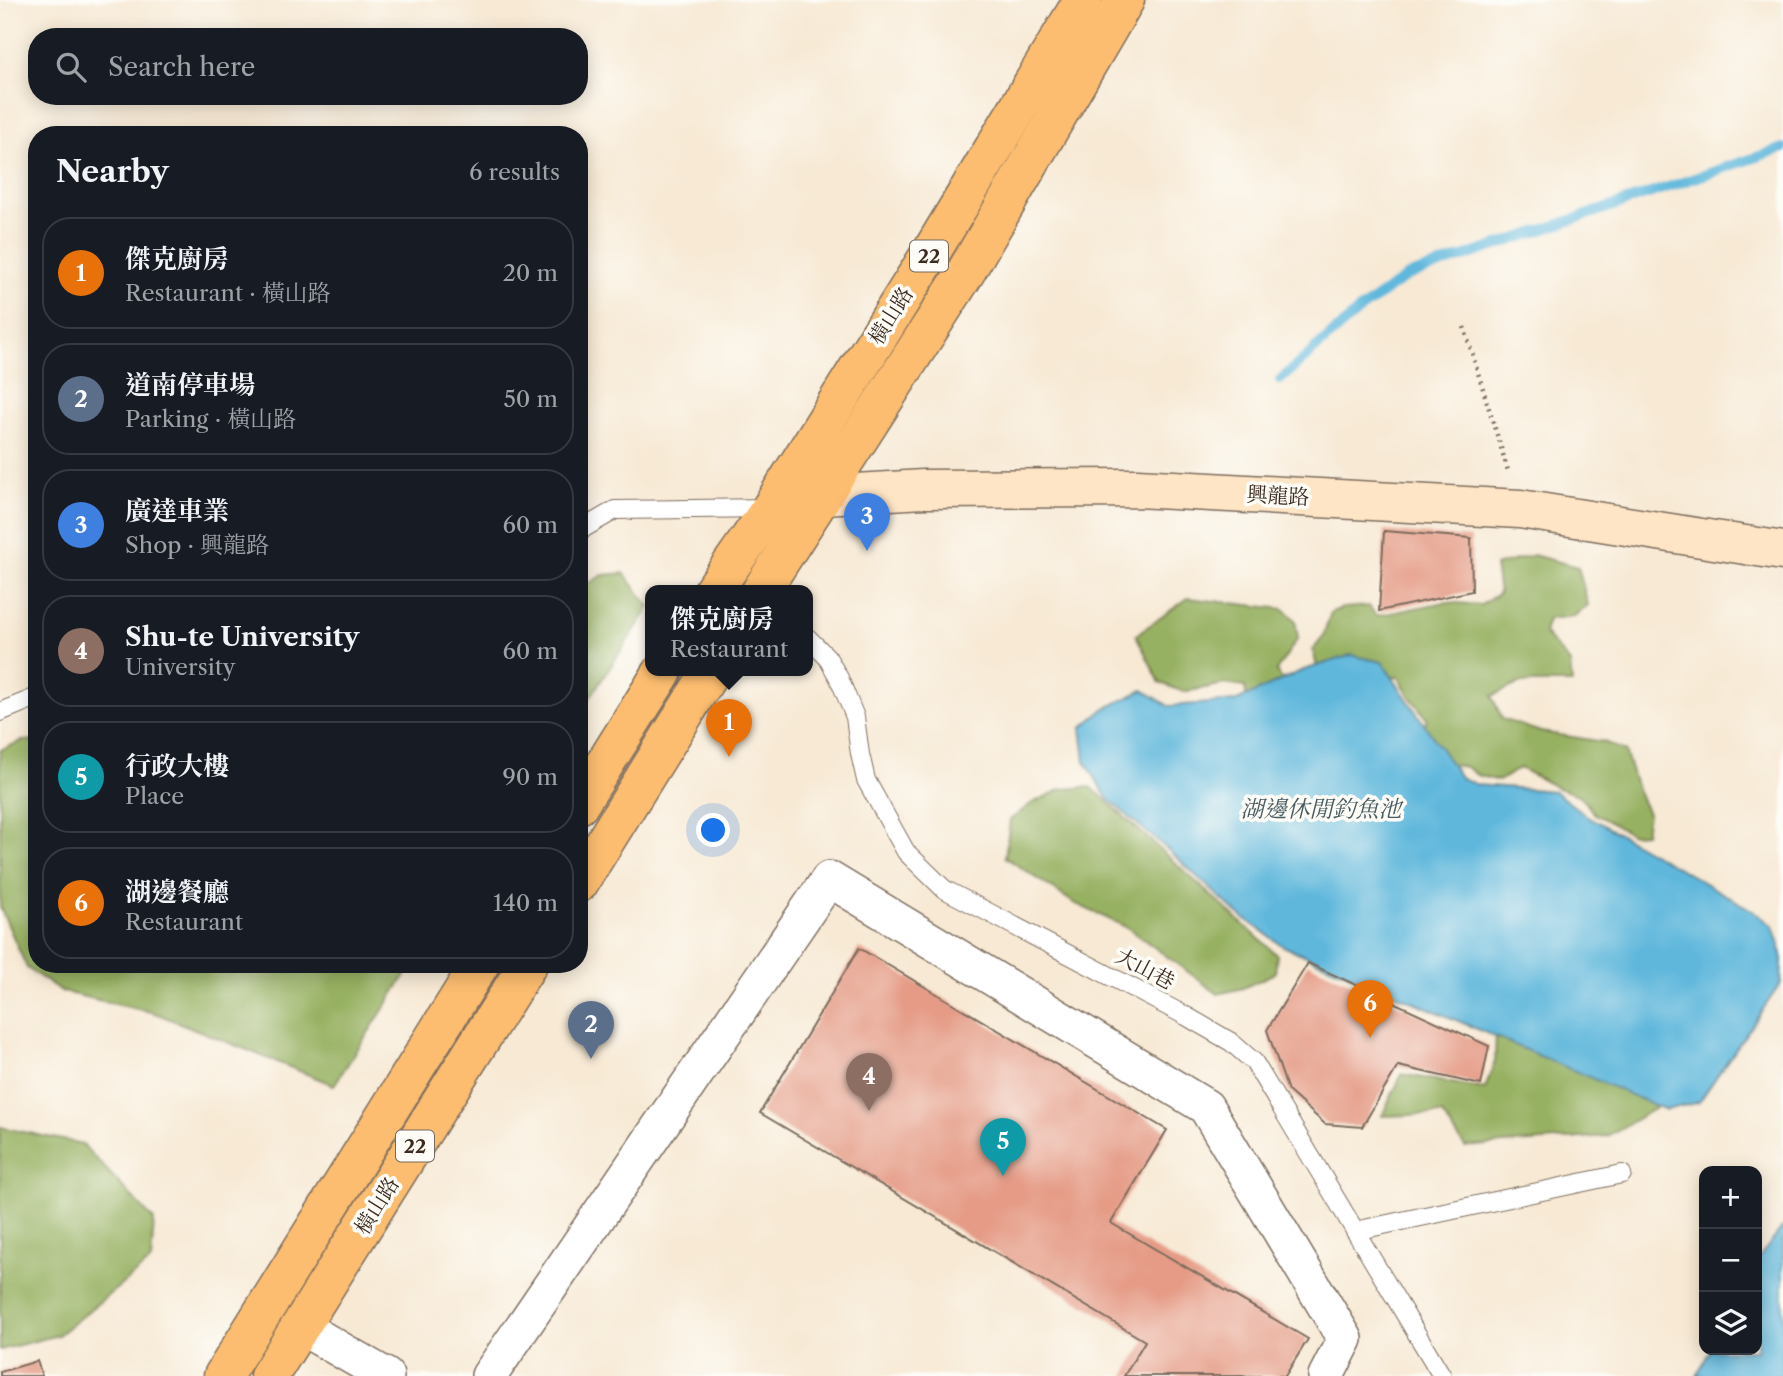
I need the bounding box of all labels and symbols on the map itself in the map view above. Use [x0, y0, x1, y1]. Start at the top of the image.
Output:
road number: 22 [910, 240, 948, 272]
street label: 橫山路 [863, 282, 918, 349]
street label: 興龍路 [1246, 481, 1310, 510]
pin: 3 [844, 493, 890, 551]
pin: 1 [706, 699, 752, 757]
water label: 湖邊休閒釣魚池 [1241, 795, 1405, 823]
your location [696, 813, 730, 847]
street label: 大山巷 [1112, 943, 1179, 994]
pin: 6 [1347, 980, 1393, 1038]
pin: 2 [568, 1001, 614, 1059]
pin: 4 [846, 1053, 892, 1111]
pin: 5 [980, 1118, 1026, 1176]
road number: 22 [396, 1130, 434, 1162]
street label: 橫山路 [349, 1172, 404, 1239]

